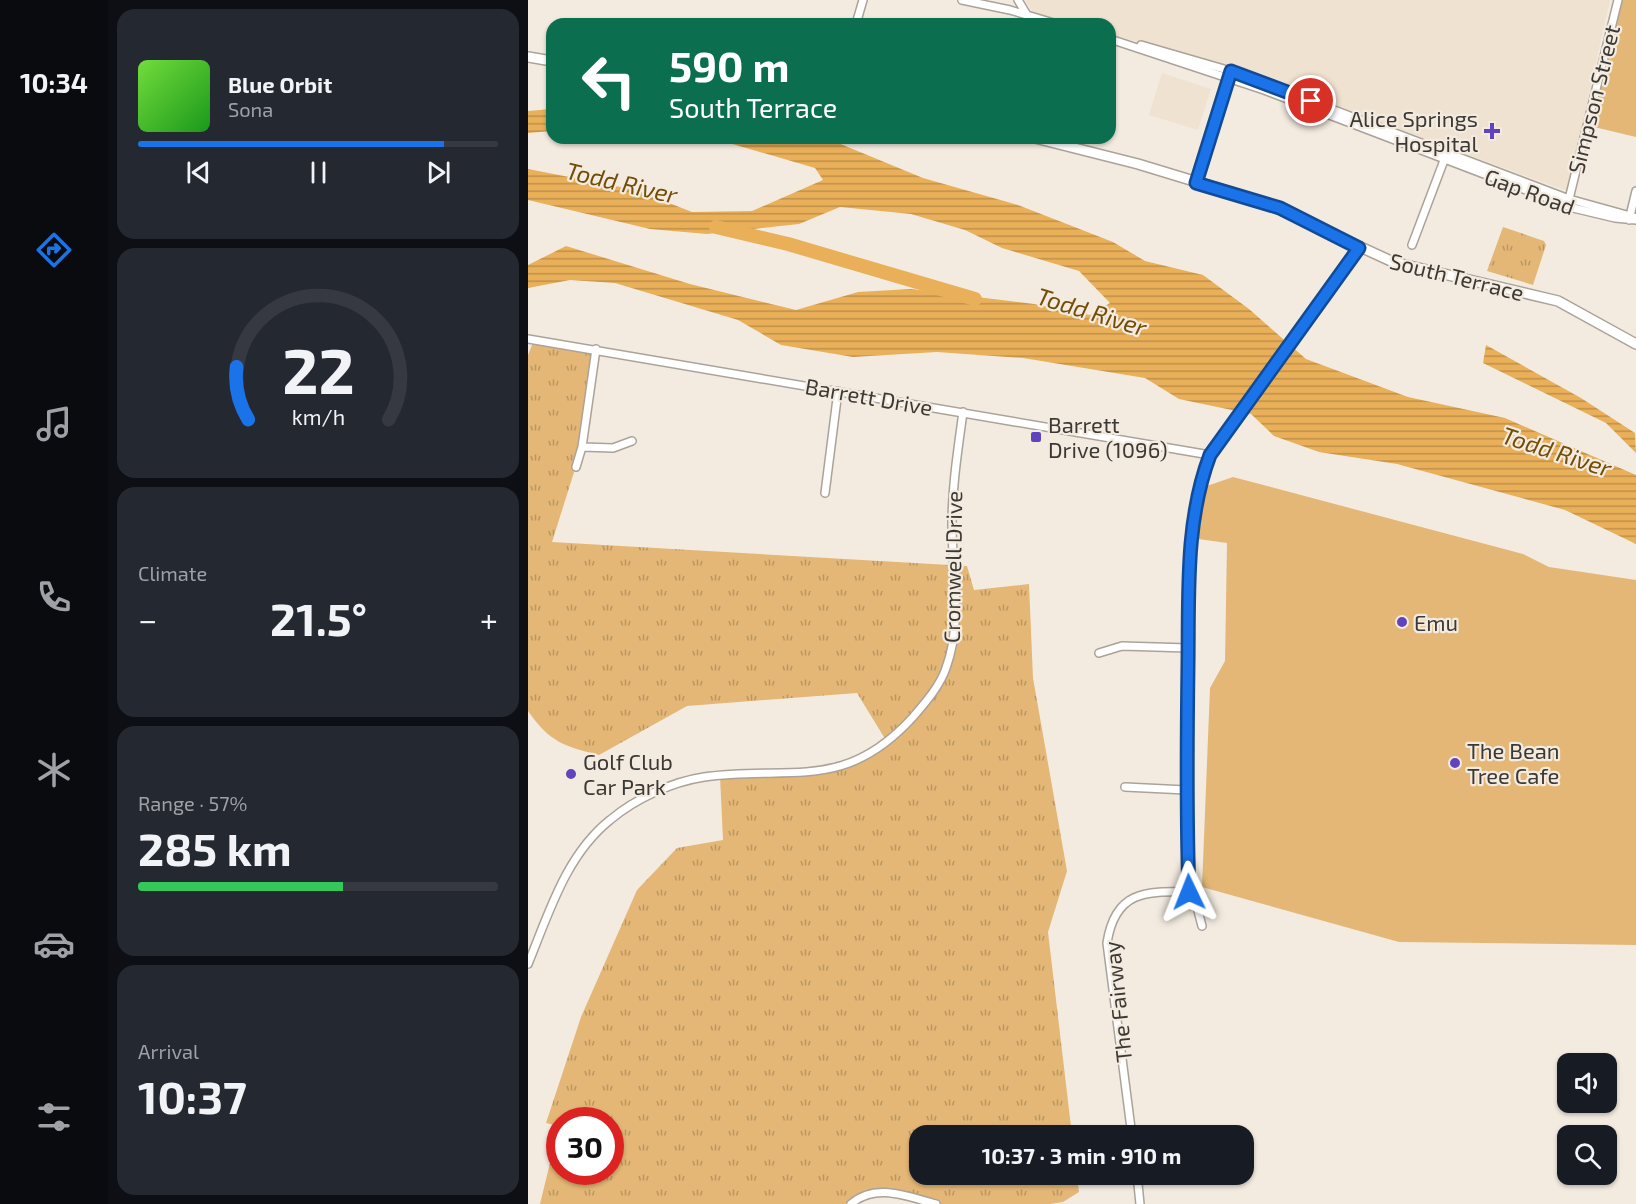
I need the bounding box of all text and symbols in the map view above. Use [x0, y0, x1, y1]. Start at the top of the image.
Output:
street label: Simpson Street [1562, 22, 1624, 176]
text: 590 m [669, 40, 790, 90]
icon: left [570, 42, 648, 120]
text: 10:34 [20, 66, 88, 98]
text: Blue Orbit [228, 71, 332, 97]
pin [1285, 75, 1336, 126]
icon: arrive [1294, 84, 1327, 117]
text: South Terrace [669, 91, 837, 123]
text: Sona [228, 97, 273, 121]
place label: Alice Springs Hospital [1349, 105, 1478, 156]
marker: Alice Springs Hospital [1483, 122, 1501, 140]
water label: Todd River [563, 155, 681, 209]
icon: previous [182, 156, 215, 189]
icon: pause [302, 156, 335, 189]
icon: next [422, 156, 455, 189]
street label: Gap Road [1481, 163, 1579, 219]
icon: directions [33, 229, 75, 271]
street label: South Terrace [1387, 247, 1527, 305]
water label: Todd River [1033, 281, 1151, 342]
text: 22 [282, 332, 354, 407]
street label: Barrett Drive [803, 372, 935, 420]
icon: music [33, 403, 75, 445]
text: km/h [291, 404, 345, 429]
place label: Barrett Drive (1096) [1048, 411, 1168, 462]
water label: Todd River [1499, 420, 1616, 482]
marker: Barrett Drive (1096) [1029, 430, 1043, 444]
street label: Cromwell Drive [938, 491, 966, 643]
text: Climate [138, 561, 207, 585]
icon: phone [33, 576, 75, 618]
text: 21.5° [270, 591, 367, 645]
text: − [138, 599, 157, 639]
text: + [480, 599, 498, 639]
place label: Emu [1414, 609, 1458, 635]
marker: Emu [1395, 615, 1409, 629]
place label: The Bean Tree Cafe [1467, 737, 1560, 788]
place label: Golf Club Car Park [583, 748, 673, 799]
icon: climate [33, 749, 75, 791]
marker: The Bean Tree Cafe [1448, 756, 1462, 770]
marker: Golf Club Car Park [564, 767, 578, 781]
text: Range · 57% [138, 791, 247, 815]
text: 285 km [138, 821, 292, 875]
position arrow [1157, 860, 1221, 924]
icon: car [33, 923, 75, 965]
street label: The Fairway [1098, 940, 1136, 1064]
text: Arrival [138, 1039, 199, 1063]
map controls [1557, 1053, 1617, 1185]
button: sound [1557, 1053, 1617, 1113]
text: 10:37 [138, 1069, 247, 1123]
icon: filters [33, 1096, 75, 1138]
speed limit sign: 30 [546, 1107, 624, 1185]
button: search [1557, 1125, 1617, 1185]
text: 10:37 · 3 min · 910 m [982, 1142, 1181, 1168]

